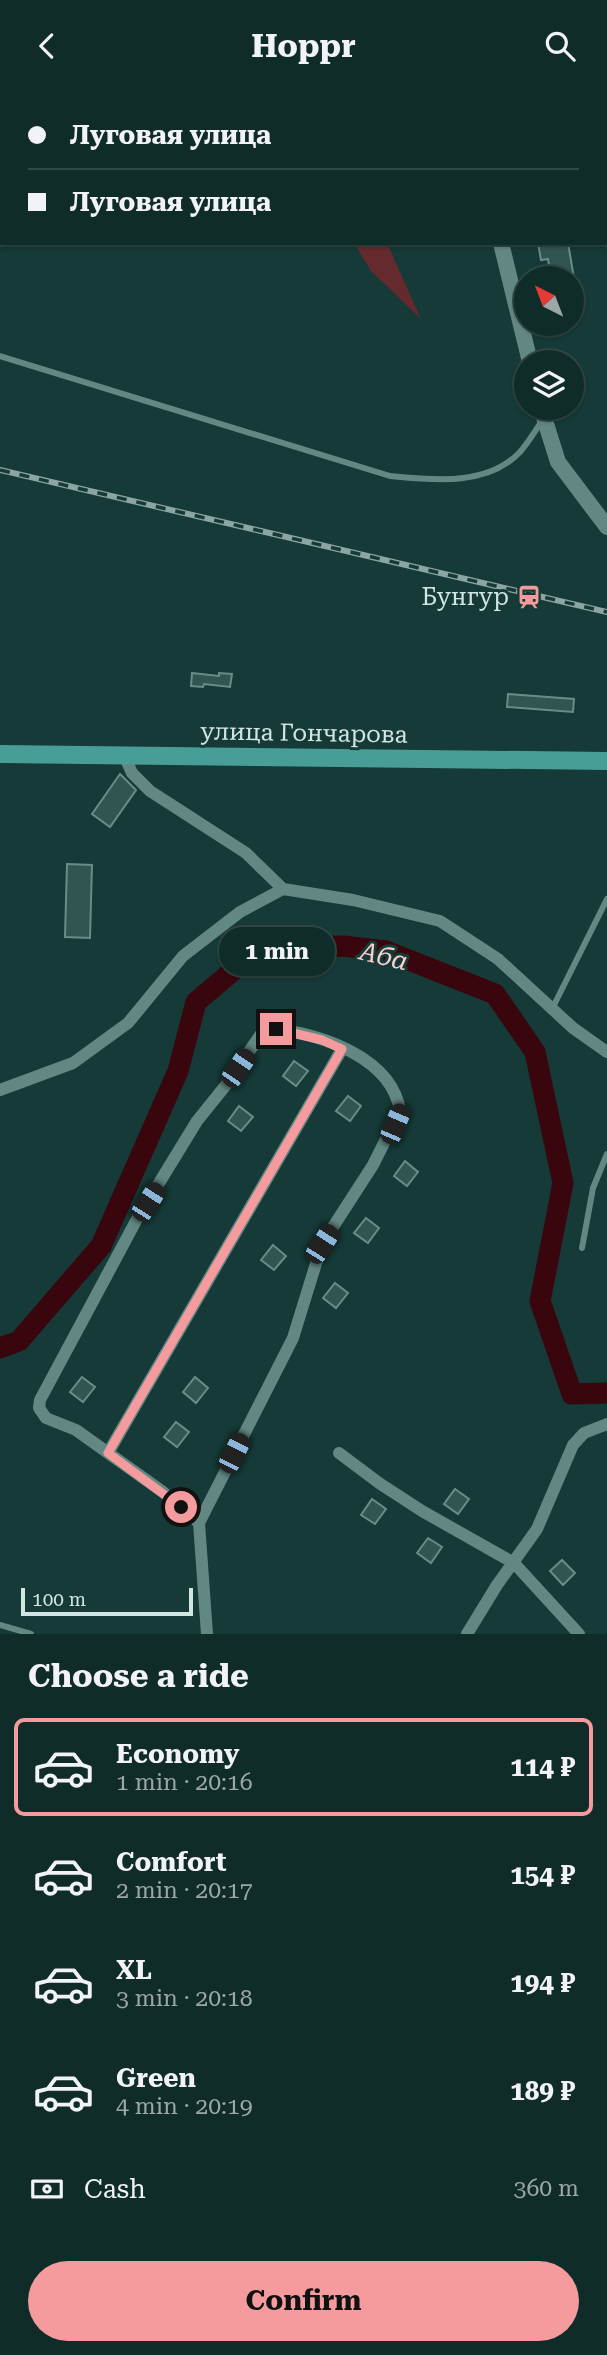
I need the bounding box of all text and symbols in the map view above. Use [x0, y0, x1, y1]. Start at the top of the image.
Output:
icon: back [28, 27, 66, 65]
text: Hoppr [251, 27, 356, 65]
icon: search [541, 27, 579, 65]
text: Луговая улица [70, 120, 271, 150]
text: Луговая улица [70, 187, 271, 217]
north arrow [514, 266, 584, 336]
map controls [514, 266, 584, 420]
button: layers [514, 350, 584, 420]
place label: Бунгур [422, 583, 509, 611]
station icon: Бунгур [515, 583, 543, 611]
street label: улица Гончарова [200, 717, 408, 749]
callout: 1 min [218, 927, 334, 977]
water label: Аба [355, 935, 411, 976]
text: 1 min [245, 938, 309, 965]
route end [260, 1013, 292, 1045]
car [218, 1045, 259, 1091]
car [378, 1101, 413, 1147]
car [128, 1179, 169, 1225]
car [302, 1221, 343, 1267]
car [216, 1430, 253, 1476]
route start [165, 1491, 197, 1523]
scale bar [21, 1585, 192, 1617]
text: 100 m [32, 1588, 86, 1611]
text: Choose a ride [28, 1657, 249, 1695]
icon: car [32, 1736, 95, 1799]
text: Economy [116, 1739, 239, 1769]
text: 114 ₽ [510, 1752, 575, 1782]
text: 1 min · 20:16 [116, 1769, 253, 1796]
icon: car [32, 1844, 95, 1907]
text: Comfort [116, 1847, 226, 1877]
text: 154 ₽ [510, 1860, 575, 1890]
text: 2 min · 20:17 [116, 1877, 253, 1904]
icon: car [32, 1952, 95, 2015]
text: XL [116, 1955, 152, 1985]
text: 194 ₽ [510, 1968, 575, 1998]
text: 3 min · 20:18 [116, 1985, 253, 2012]
icon: car [32, 2060, 95, 2123]
text: Green [116, 2063, 196, 2093]
text: 189 ₽ [510, 2076, 575, 2106]
text: 4 min · 20:19 [116, 2093, 253, 2120]
icon: cash [28, 2170, 66, 2208]
text: Cash [84, 2174, 146, 2204]
text: 360 m [514, 2175, 579, 2202]
button: Confirm [28, 2261, 579, 2341]

